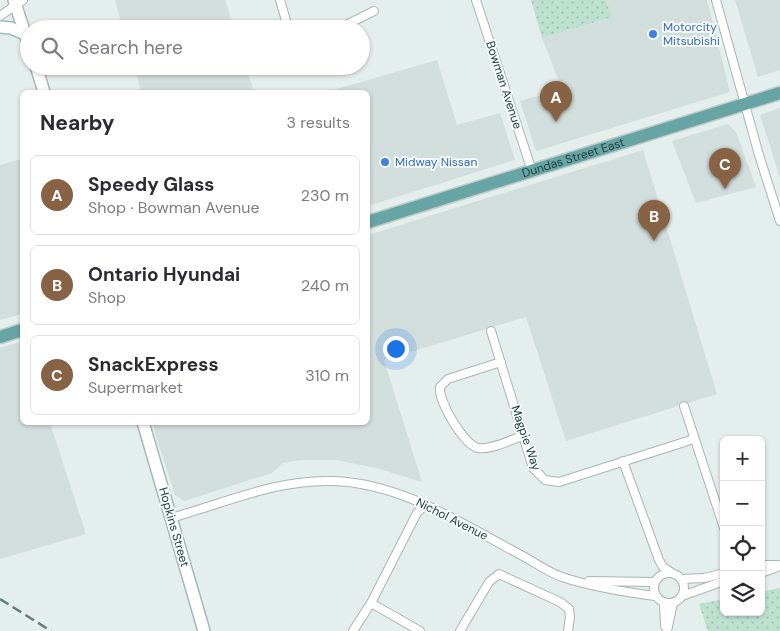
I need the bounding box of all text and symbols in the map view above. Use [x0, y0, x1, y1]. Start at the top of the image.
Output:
place label: Motorcity Mitsubishi [663, 19, 720, 49]
search box [20, 20, 370, 75]
marker: Motorcity Mitsubishi [647, 28, 659, 40]
icon: search [38, 34, 66, 62]
text: Search here [78, 35, 183, 60]
street label: Bowman Avenue [482, 39, 526, 131]
pin: A [540, 81, 572, 122]
text: Nearby [40, 109, 114, 137]
text: 3 results [287, 112, 350, 133]
street label: Dundas Street East [520, 134, 627, 181]
pin: C [709, 148, 741, 189]
place label: Midway Nissan [395, 154, 477, 170]
marker: Midway Nissan [379, 156, 391, 168]
text: Speedy Glass [88, 172, 214, 197]
text: A [51, 185, 63, 206]
text: 230 m [301, 185, 349, 206]
text: Shop · Bowman Avenue [88, 197, 259, 218]
pin: B [638, 200, 670, 241]
text: Ontario Hyundai [88, 262, 240, 287]
text: B [52, 275, 62, 296]
text: 240 m [301, 275, 349, 296]
text: Shop [88, 287, 126, 308]
your location [383, 336, 409, 362]
text: SnackExpress [88, 352, 219, 377]
text: C [51, 365, 63, 386]
text: 310 m [305, 365, 349, 386]
text: Supermarket [88, 377, 183, 398]
street label: Magpie Way [507, 403, 545, 473]
map controls [720, 436, 765, 616]
button: + [720, 436, 765, 481]
button: − [720, 481, 765, 526]
street label: Hopkins Street [155, 485, 193, 569]
street label: Nichol Avenue [413, 494, 491, 544]
button: locate [720, 526, 765, 571]
button: layers [720, 571, 765, 616]

